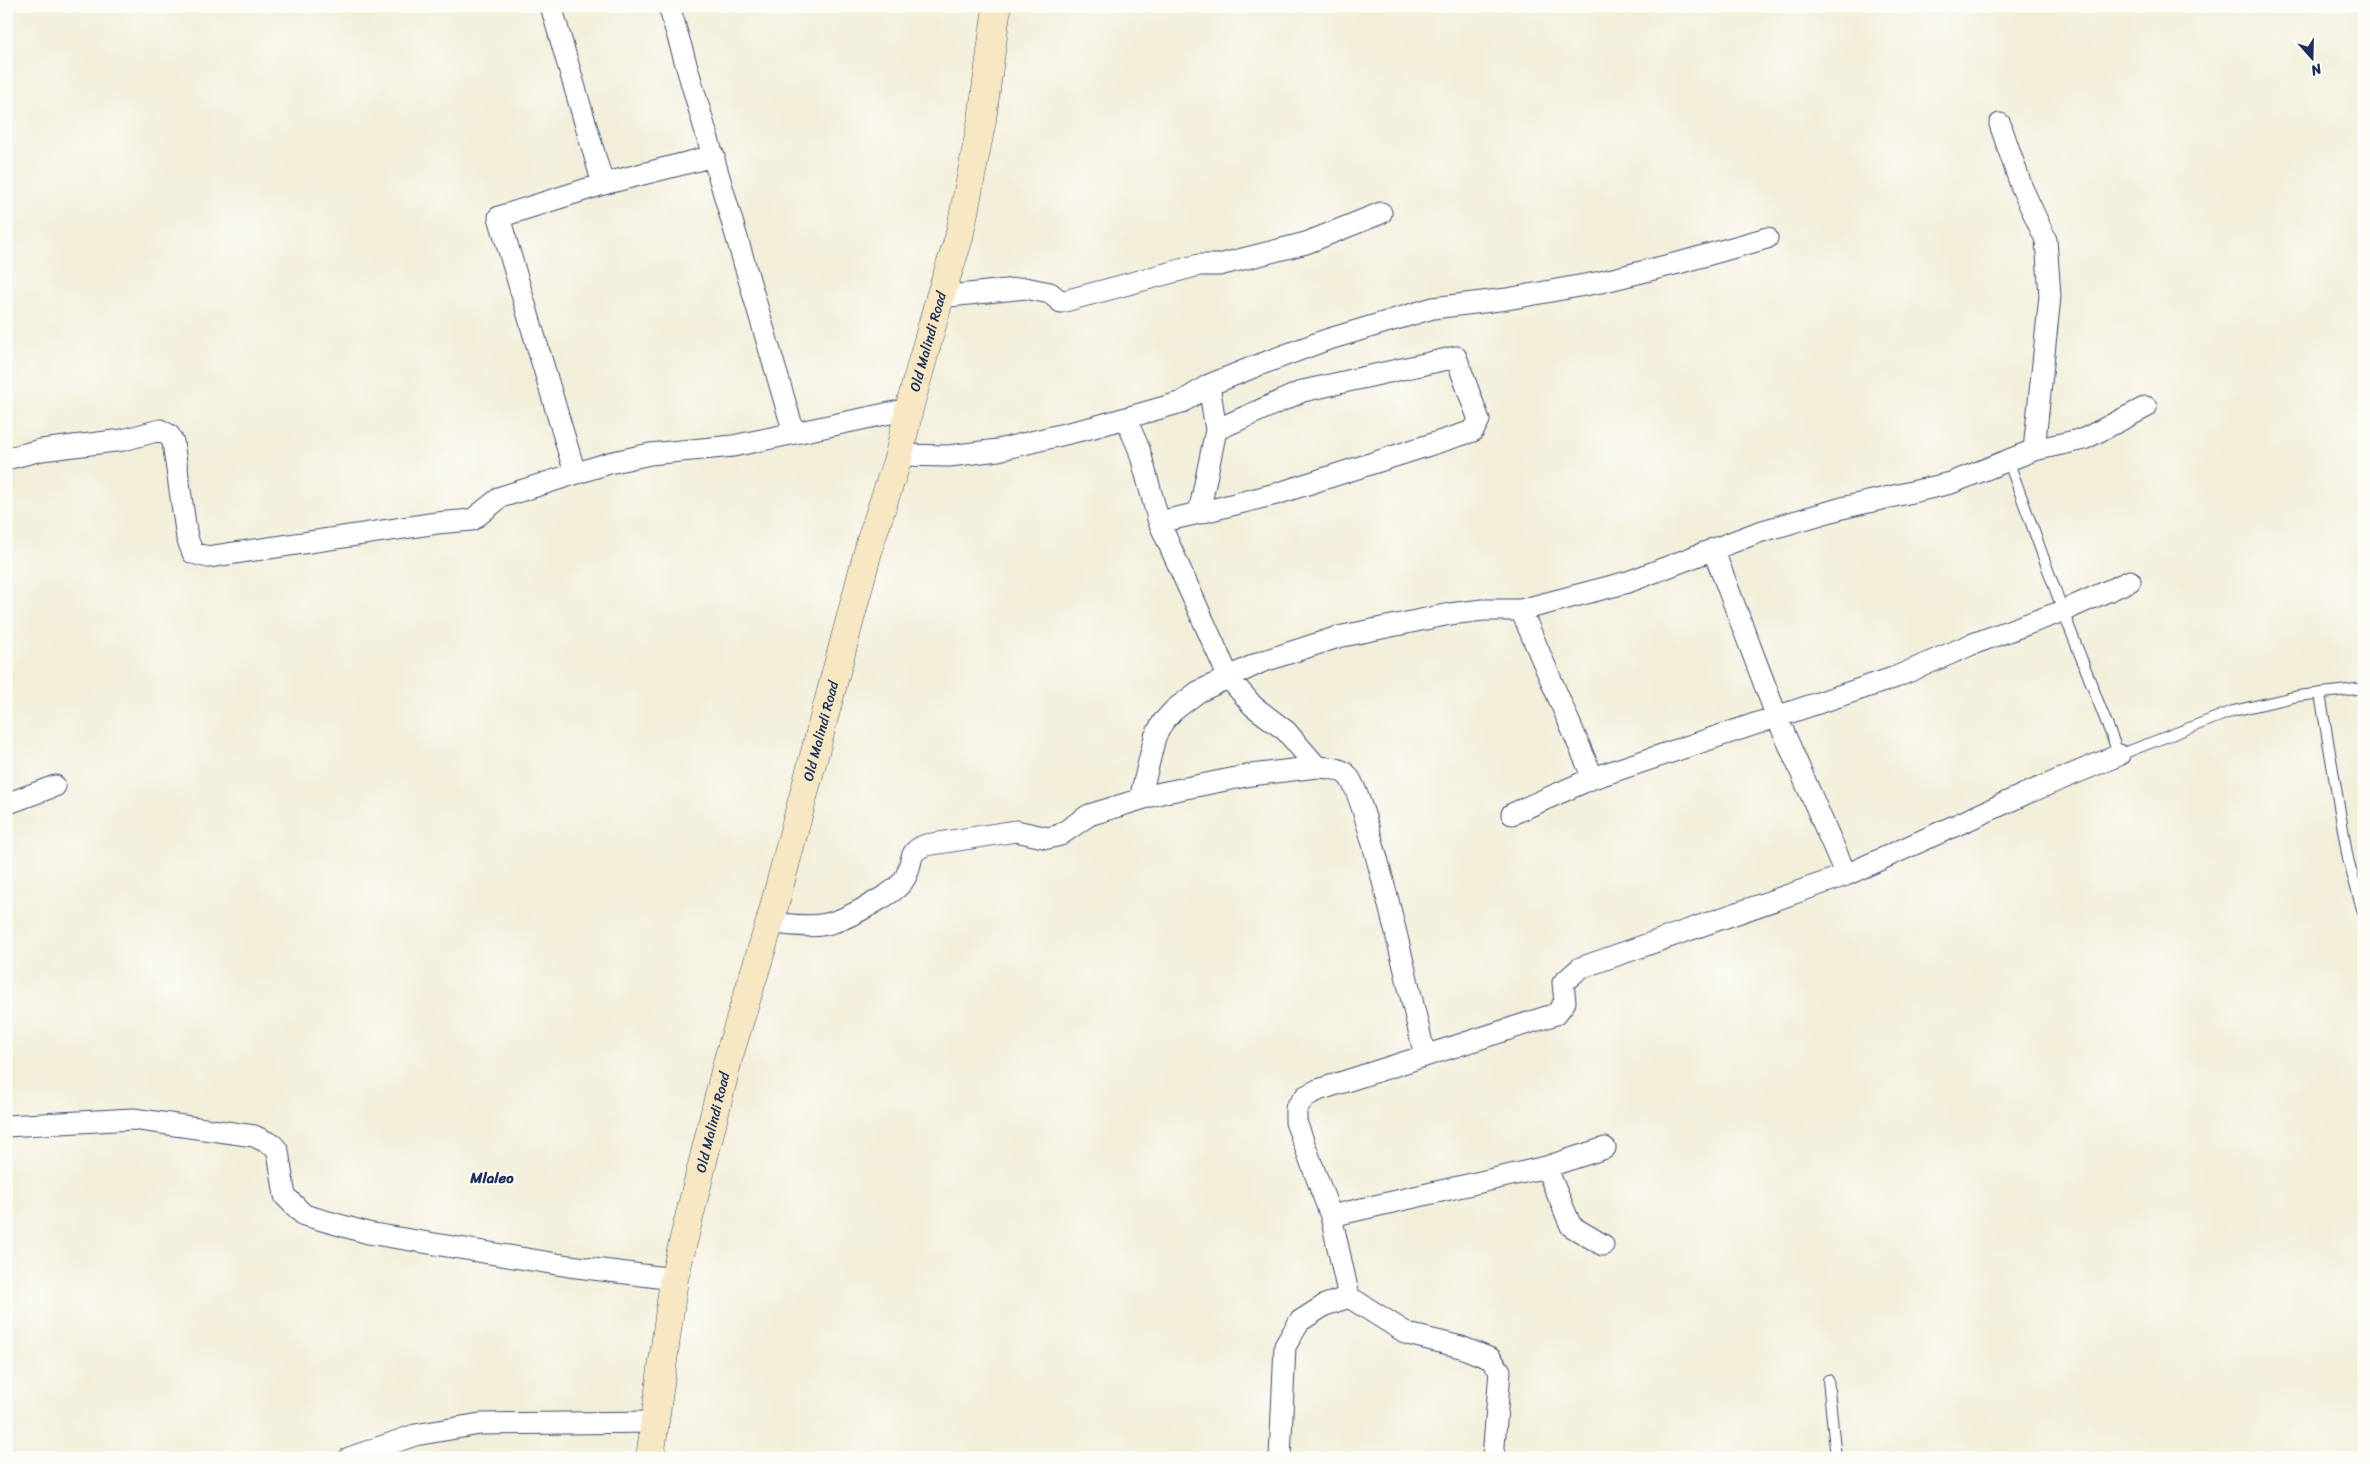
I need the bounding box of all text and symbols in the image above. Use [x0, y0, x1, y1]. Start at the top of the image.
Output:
north arrow [2288, 32, 2338, 82]
text: N [2307, 56, 2326, 83]
street label: Old Malindi Road [902, 287, 954, 395]
street label: Old Malindi Road [795, 676, 846, 784]
street label: Old Malindi Road [688, 1068, 737, 1175]
district label: Mlaleo [469, 1165, 514, 1191]

